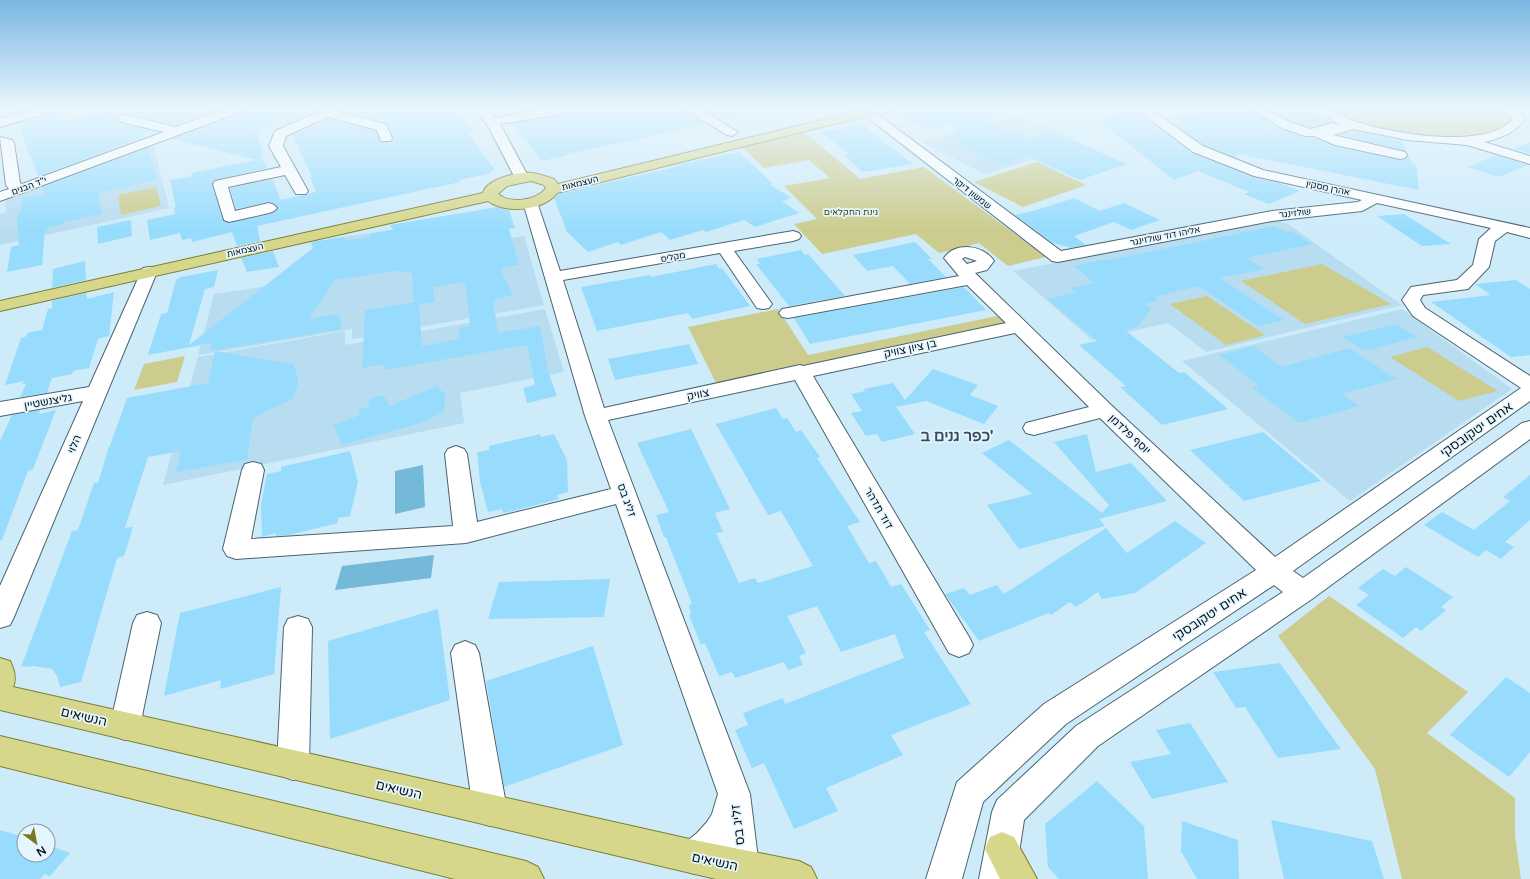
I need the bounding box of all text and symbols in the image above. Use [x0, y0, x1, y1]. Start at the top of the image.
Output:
street label: העצמאות [561, 174, 600, 193]
street label: י"ד הבנים [10, 175, 48, 198]
street label: שמשון דיקר [950, 175, 993, 212]
street label: אהרן מסקין [1305, 178, 1351, 198]
street label: שולזינגר [1278, 206, 1312, 221]
park label: גינת החקלאים [824, 207, 878, 218]
street label: אליהו דוד שולזינגר [1129, 224, 1201, 249]
street label: העצמאות [226, 241, 265, 260]
street label: מקליס [660, 250, 686, 265]
street label: בן ציון צוויק [883, 337, 938, 360]
street label: צוויק [686, 386, 711, 403]
street label: גליצנשטיין [23, 391, 73, 412]
street label: אחים יטקובסקי [1437, 399, 1516, 461]
street label: יוסף פלדמן [1106, 412, 1153, 457]
district label: כפר גנים ב' [921, 427, 993, 445]
street label: הלוי [65, 433, 84, 455]
street label: זליג בס [614, 482, 639, 519]
street label: דוד תדהר [861, 485, 896, 532]
street label: אחים יטקובסקי [1169, 585, 1250, 645]
street label: הנשיאים [59, 704, 109, 730]
street label: הנשיאים [374, 777, 424, 803]
street label: זליג בס [727, 803, 748, 846]
north arrow [16, 823, 56, 863]
text: N [34, 843, 48, 859]
street label: הנשיאים [690, 849, 739, 875]

